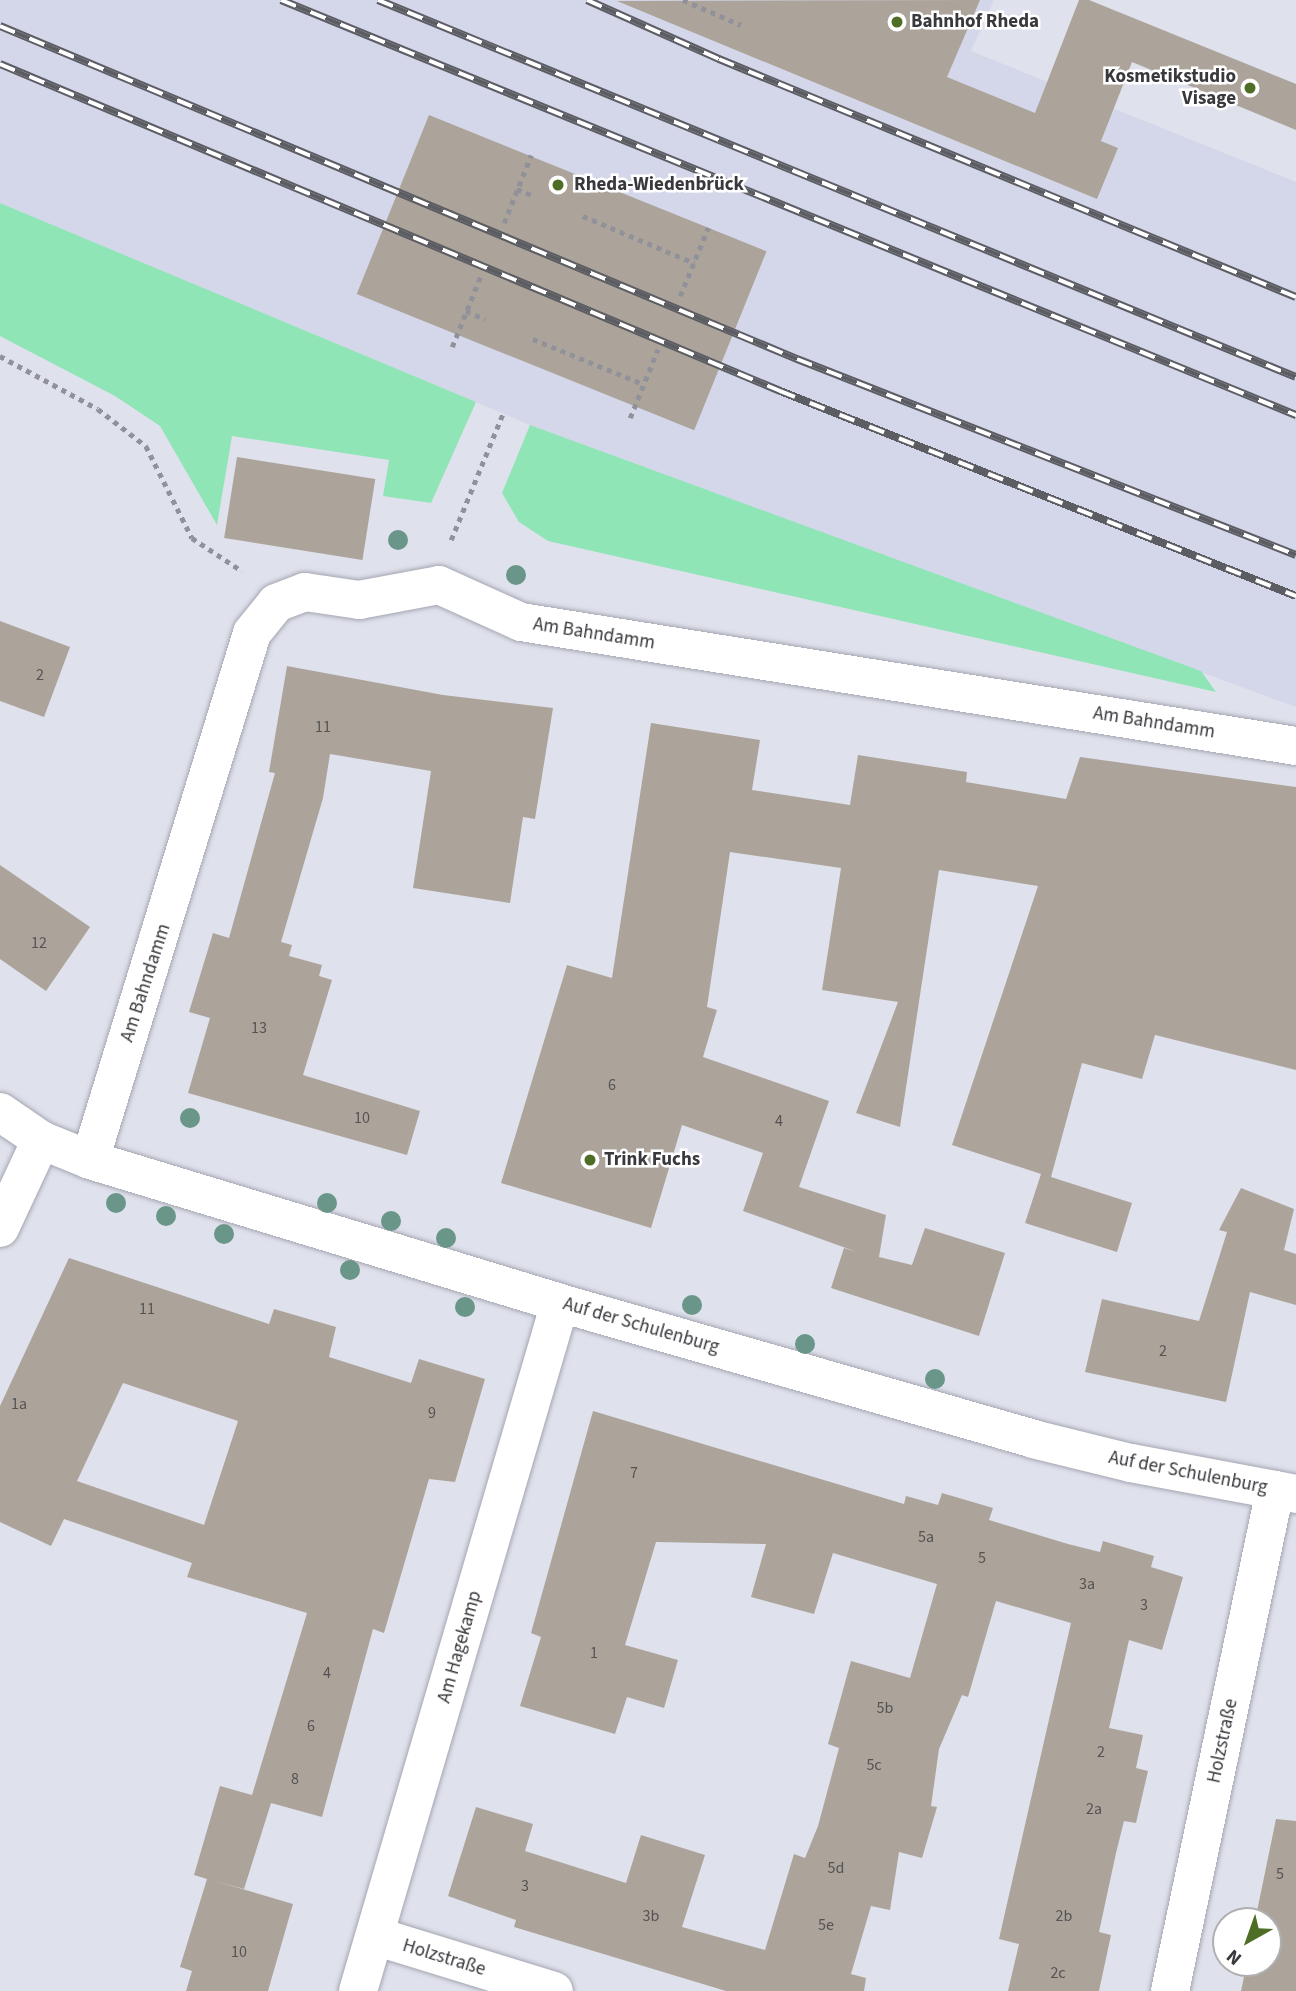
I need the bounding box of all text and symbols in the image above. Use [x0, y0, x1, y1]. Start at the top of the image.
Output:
place label: Bahnhof Rheda [911, 11, 1039, 33]
marker: Bahnhof Rheda [889, 14, 905, 30]
place label: Kosmetikstudio Visage [1104, 66, 1236, 110]
marker: Kosmetikstudio Visage [1242, 80, 1258, 96]
place label: Rheda-Wiedenbrück [574, 174, 744, 196]
marker: Rheda-Wiedenbrück [548, 175, 568, 195]
street label: Am Bahndamm [531, 613, 657, 655]
house number: 2 [36, 665, 44, 685]
street label: Am Bahndamm [1091, 702, 1217, 744]
house number: 11 [315, 717, 331, 737]
street label: Am Bahndamm [116, 921, 176, 1045]
house number: 12 [31, 933, 47, 953]
house number: 13 [251, 1018, 267, 1038]
house number: 6 [608, 1075, 616, 1095]
house number: 10 [354, 1108, 370, 1128]
house number: 4 [775, 1111, 783, 1131]
place label: Trink Fuchs [604, 1149, 700, 1171]
marker: Trink Fuchs [582, 1152, 598, 1168]
street label: Auf der Schulenburg [560, 1293, 722, 1359]
house number: 11 [139, 1299, 155, 1319]
house number: 2 [1159, 1341, 1167, 1361]
house number: 1a [11, 1394, 27, 1414]
house number: 9 [428, 1403, 436, 1423]
street label: Auf der Schulenburg [1107, 1446, 1269, 1500]
house number: 7 [630, 1463, 638, 1483]
house number: 5a [918, 1527, 934, 1547]
house number: 5 [978, 1548, 986, 1568]
house number: 3a [1079, 1574, 1095, 1594]
street label: Am Hagekamp [433, 1588, 487, 1706]
house number: 3 [1140, 1595, 1148, 1615]
house number: 1 [590, 1643, 598, 1663]
house number: 4 [323, 1663, 331, 1683]
street label: Holzstraße [1203, 1697, 1243, 1785]
house number: 5b [877, 1698, 893, 1718]
house number: 6 [307, 1716, 315, 1736]
house number: 2 [1097, 1742, 1105, 1762]
house number: 5c [866, 1755, 882, 1775]
house number: 8 [291, 1769, 299, 1789]
house number: 2a [1086, 1799, 1102, 1819]
house number: 5d [828, 1858, 844, 1878]
house number: 5 [1276, 1864, 1284, 1884]
house number: 3 [521, 1876, 529, 1896]
house number: 3b [643, 1906, 659, 1926]
house number: 2b [1056, 1906, 1072, 1926]
north arrow [1212, 1907, 1282, 1977]
house number: 5e [818, 1915, 834, 1935]
street label: Holzstraße [400, 1935, 488, 1981]
house number: 10 [231, 1942, 247, 1962]
text: N [1221, 1943, 1248, 1971]
house number: 2c [1050, 1963, 1066, 1983]

